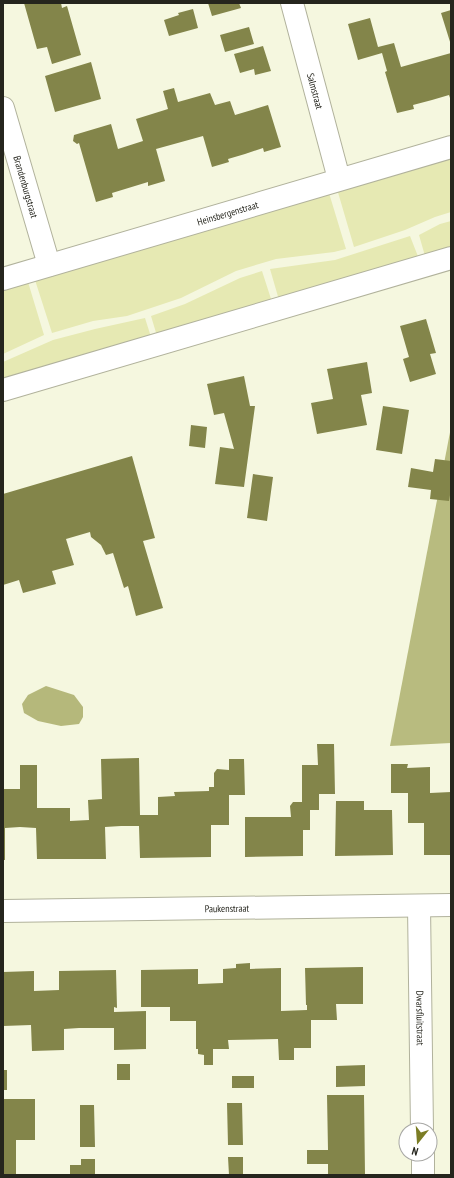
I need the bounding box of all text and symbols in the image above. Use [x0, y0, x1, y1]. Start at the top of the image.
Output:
street label: Salmstraat [304, 72, 326, 111]
street label: Brandenburgstraat [10, 154, 41, 220]
street label: Heinsbergenstraat [195, 198, 260, 229]
street label: Paukenstraat [205, 902, 250, 915]
street label: Dwarsfluitstraat [413, 990, 427, 1046]
north arrow [398, 1122, 438, 1162]
text: N [410, 1144, 420, 1159]

